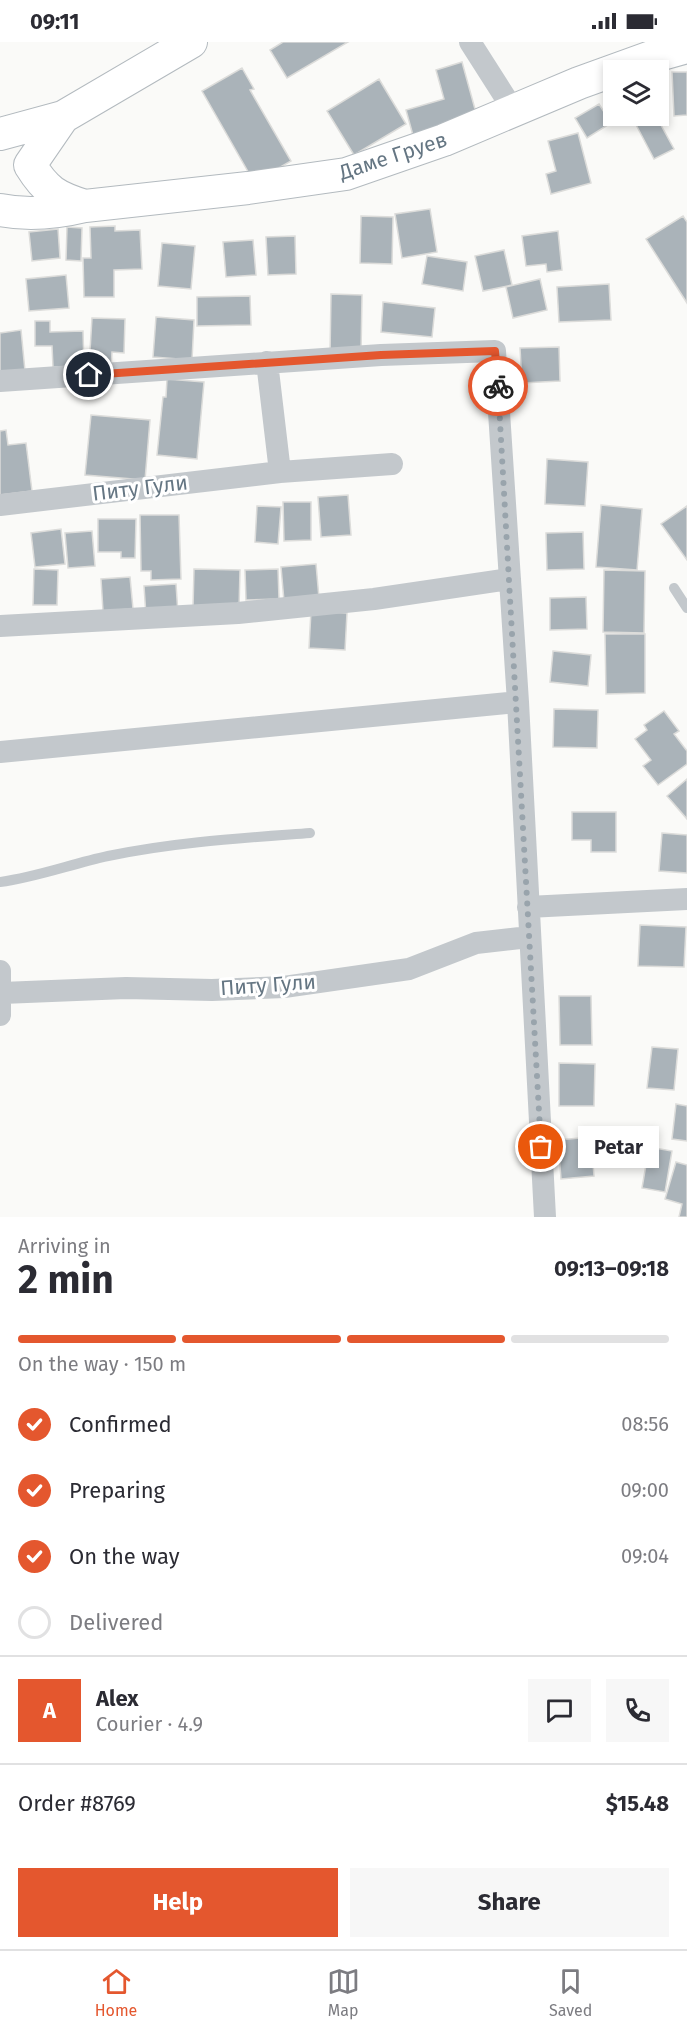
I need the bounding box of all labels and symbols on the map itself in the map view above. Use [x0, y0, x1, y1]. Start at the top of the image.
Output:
street label: Даме Груев [335, 126, 450, 186]
pin [63, 349, 114, 400]
courier [468, 356, 528, 416]
street label: Питу Гули [91, 469, 189, 507]
street label: Питу Гули [219, 969, 317, 1001]
pin [515, 1121, 566, 1172]
callout: Petar [577, 1126, 658, 1168]

